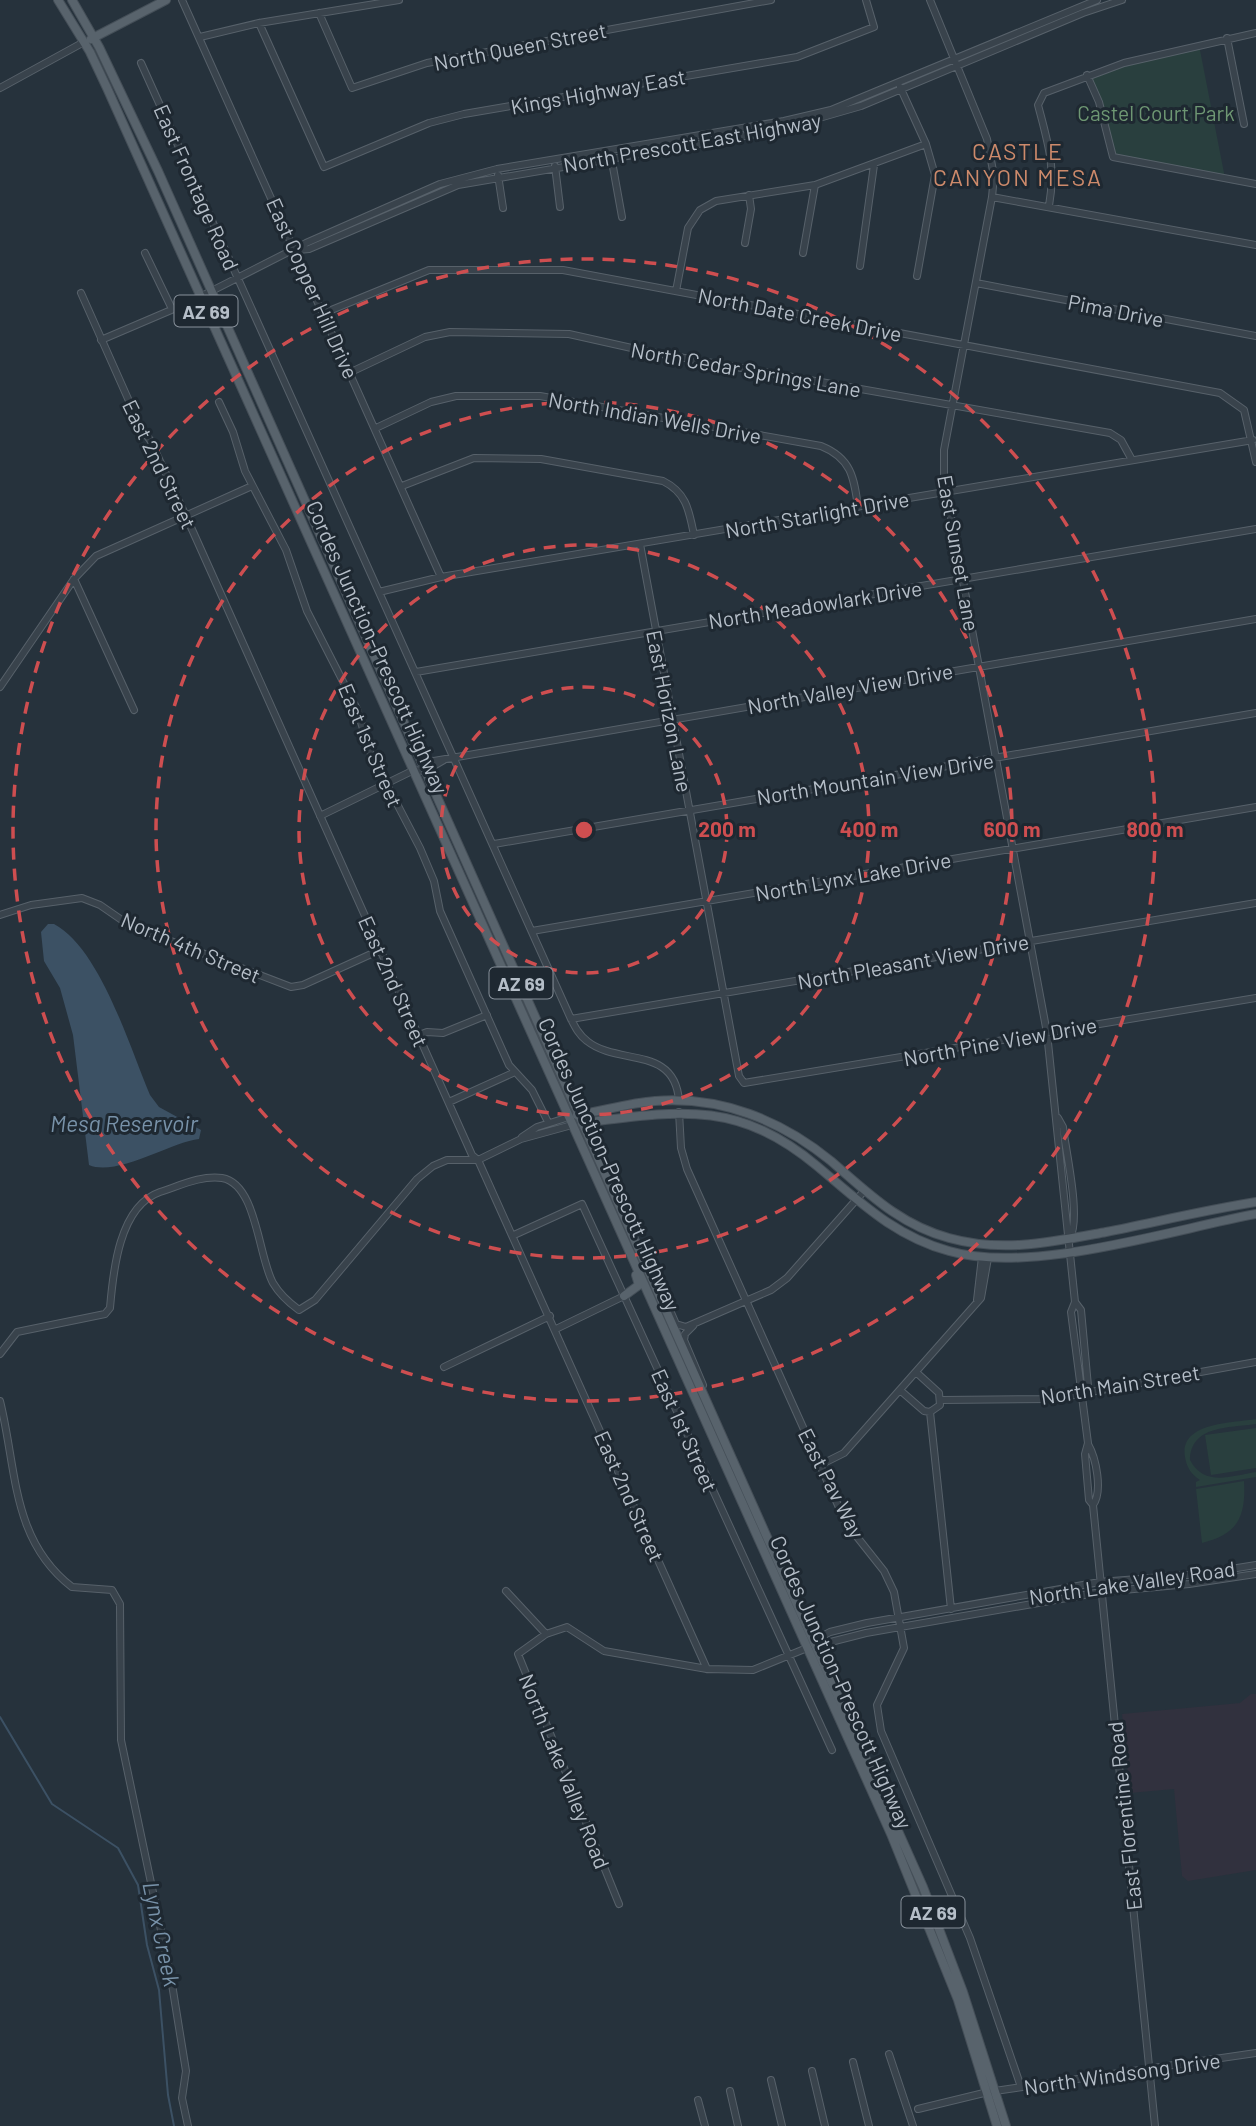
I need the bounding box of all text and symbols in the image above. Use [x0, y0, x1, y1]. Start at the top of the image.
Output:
street label: North Queen Street [432, 17, 608, 75]
street label: Kings Highway East [509, 63, 687, 119]
street label: East Frontage Road [149, 100, 245, 274]
park label: Castel Court Park [1077, 100, 1235, 125]
street label: North Prescott East Highway [561, 107, 823, 177]
district label: CASTLE CANYON MESA [933, 137, 1103, 191]
street label: East Copper Hill Drive [262, 194, 364, 382]
street label: North Date Creek Drive [696, 282, 904, 346]
street label: Pima Drive [1066, 288, 1166, 332]
road number: AZ 69 [174, 296, 238, 326]
street label: North Cedar Springs Lane [629, 336, 863, 402]
street label: North Indian Wells Drive [547, 386, 763, 448]
street label: East 2nd Street [118, 395, 202, 533]
street label: East Sunset Lane [933, 473, 985, 633]
street label: North Starlight Drive [723, 486, 911, 542]
street label: Cordes Junction–Prescott Highway [302, 496, 454, 798]
street label: North Meadowlark Drive [706, 575, 924, 633]
street label: East Horizon Lane [642, 628, 698, 794]
street label: North Valley View Drive [745, 658, 955, 718]
street label: East 1st Street [334, 679, 408, 811]
street label: North Mountain View Drive [755, 747, 995, 809]
text: 200 m [698, 816, 756, 841]
text: 400 m [840, 816, 898, 841]
text: 600 m [984, 816, 1040, 841]
text: 800 m [1126, 816, 1184, 841]
centre of rings [572, 818, 596, 842]
street label: North Lynx Lake Drive [753, 846, 953, 906]
street label: North 4th Street [118, 906, 264, 988]
street label: East 2nd Street [354, 912, 434, 1050]
street label: North Pleasant View Drive [795, 928, 1031, 994]
road number: AZ 69 [490, 967, 552, 998]
street label: North Pine View Drive [901, 1012, 1099, 1070]
street label: Cordes Junction–Prescott Highway [534, 1013, 686, 1315]
water label: Mesa Reservoir [50, 1109, 199, 1137]
street label: North Main Street [1039, 1359, 1201, 1409]
street label: East 1st Street [647, 1365, 723, 1495]
street label: East Pav Way [794, 1424, 871, 1543]
street label: East 2nd Street [590, 1427, 670, 1565]
street label: Cordes Junction–Prescott Highway [766, 1531, 918, 1833]
street label: North Lake Valley Road [1027, 1555, 1237, 1609]
street label: North Lake Valley Road [514, 1670, 616, 1872]
street label: East Florentine Road [1102, 1720, 1146, 1912]
water label: Lynx Creek [137, 1879, 187, 1989]
road number: AZ 69 [902, 1896, 964, 1928]
street label: North Windsong Drive [1022, 2047, 1222, 2099]

